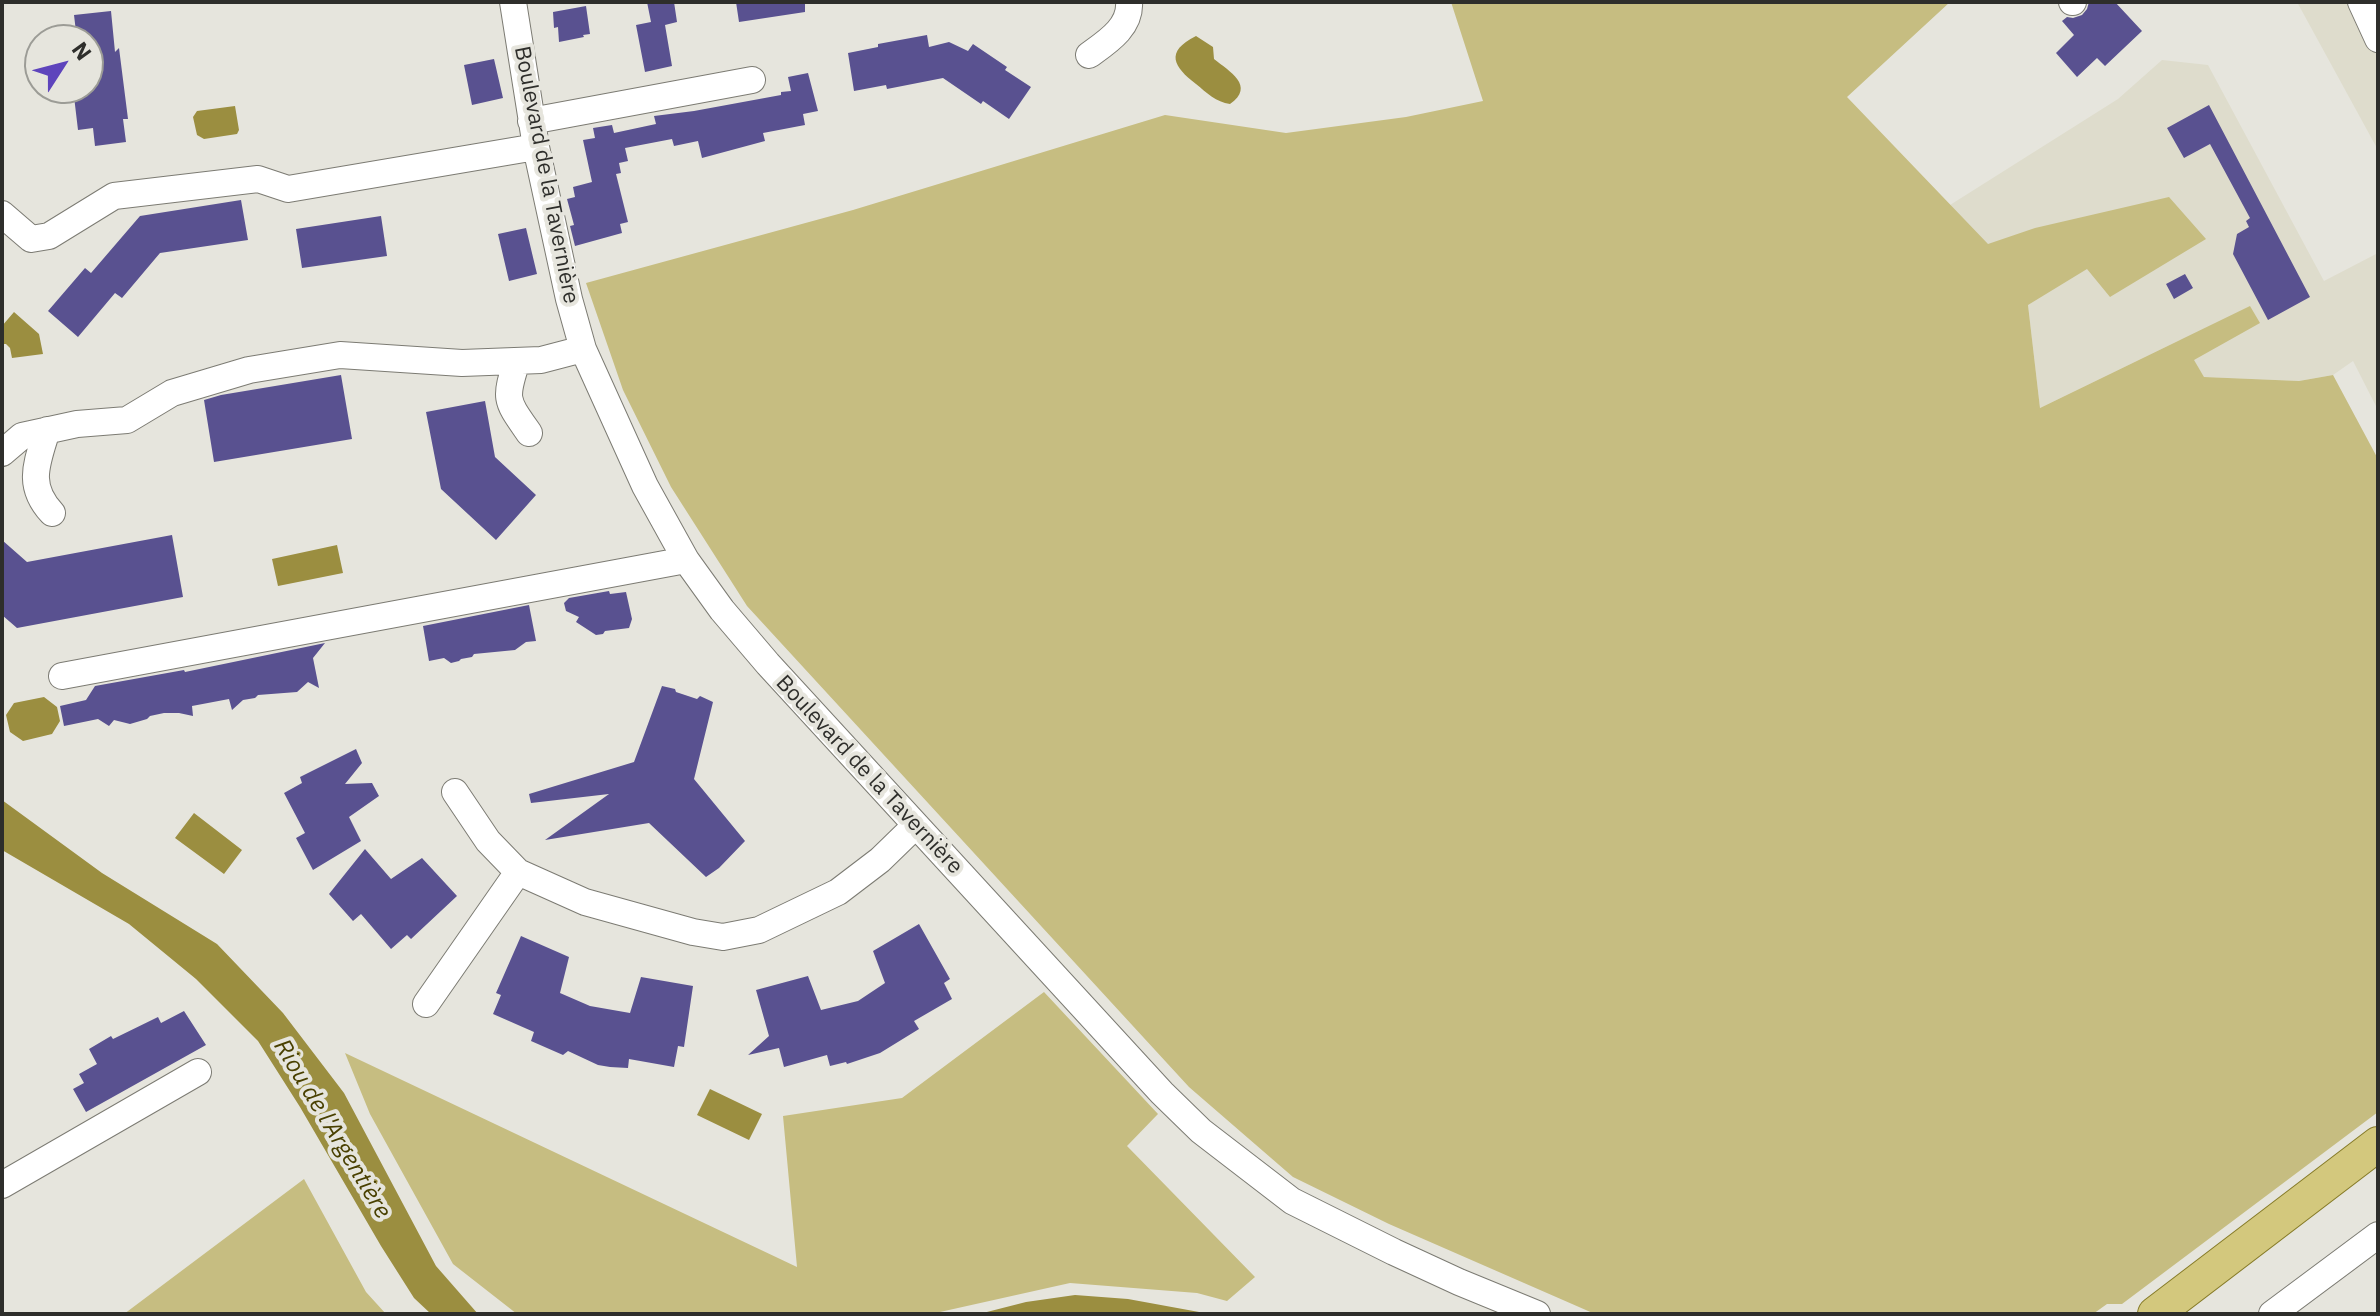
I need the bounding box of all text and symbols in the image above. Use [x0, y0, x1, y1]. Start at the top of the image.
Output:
north arrow [24, 24, 104, 104]
text: N [66, 36, 99, 66]
street label: Boulevard de la Tavernière [508, 44, 584, 306]
street label: Boulevard de la Tavernière [770, 670, 968, 880]
water label: Riou de l'Argentière [267, 1034, 397, 1224]

